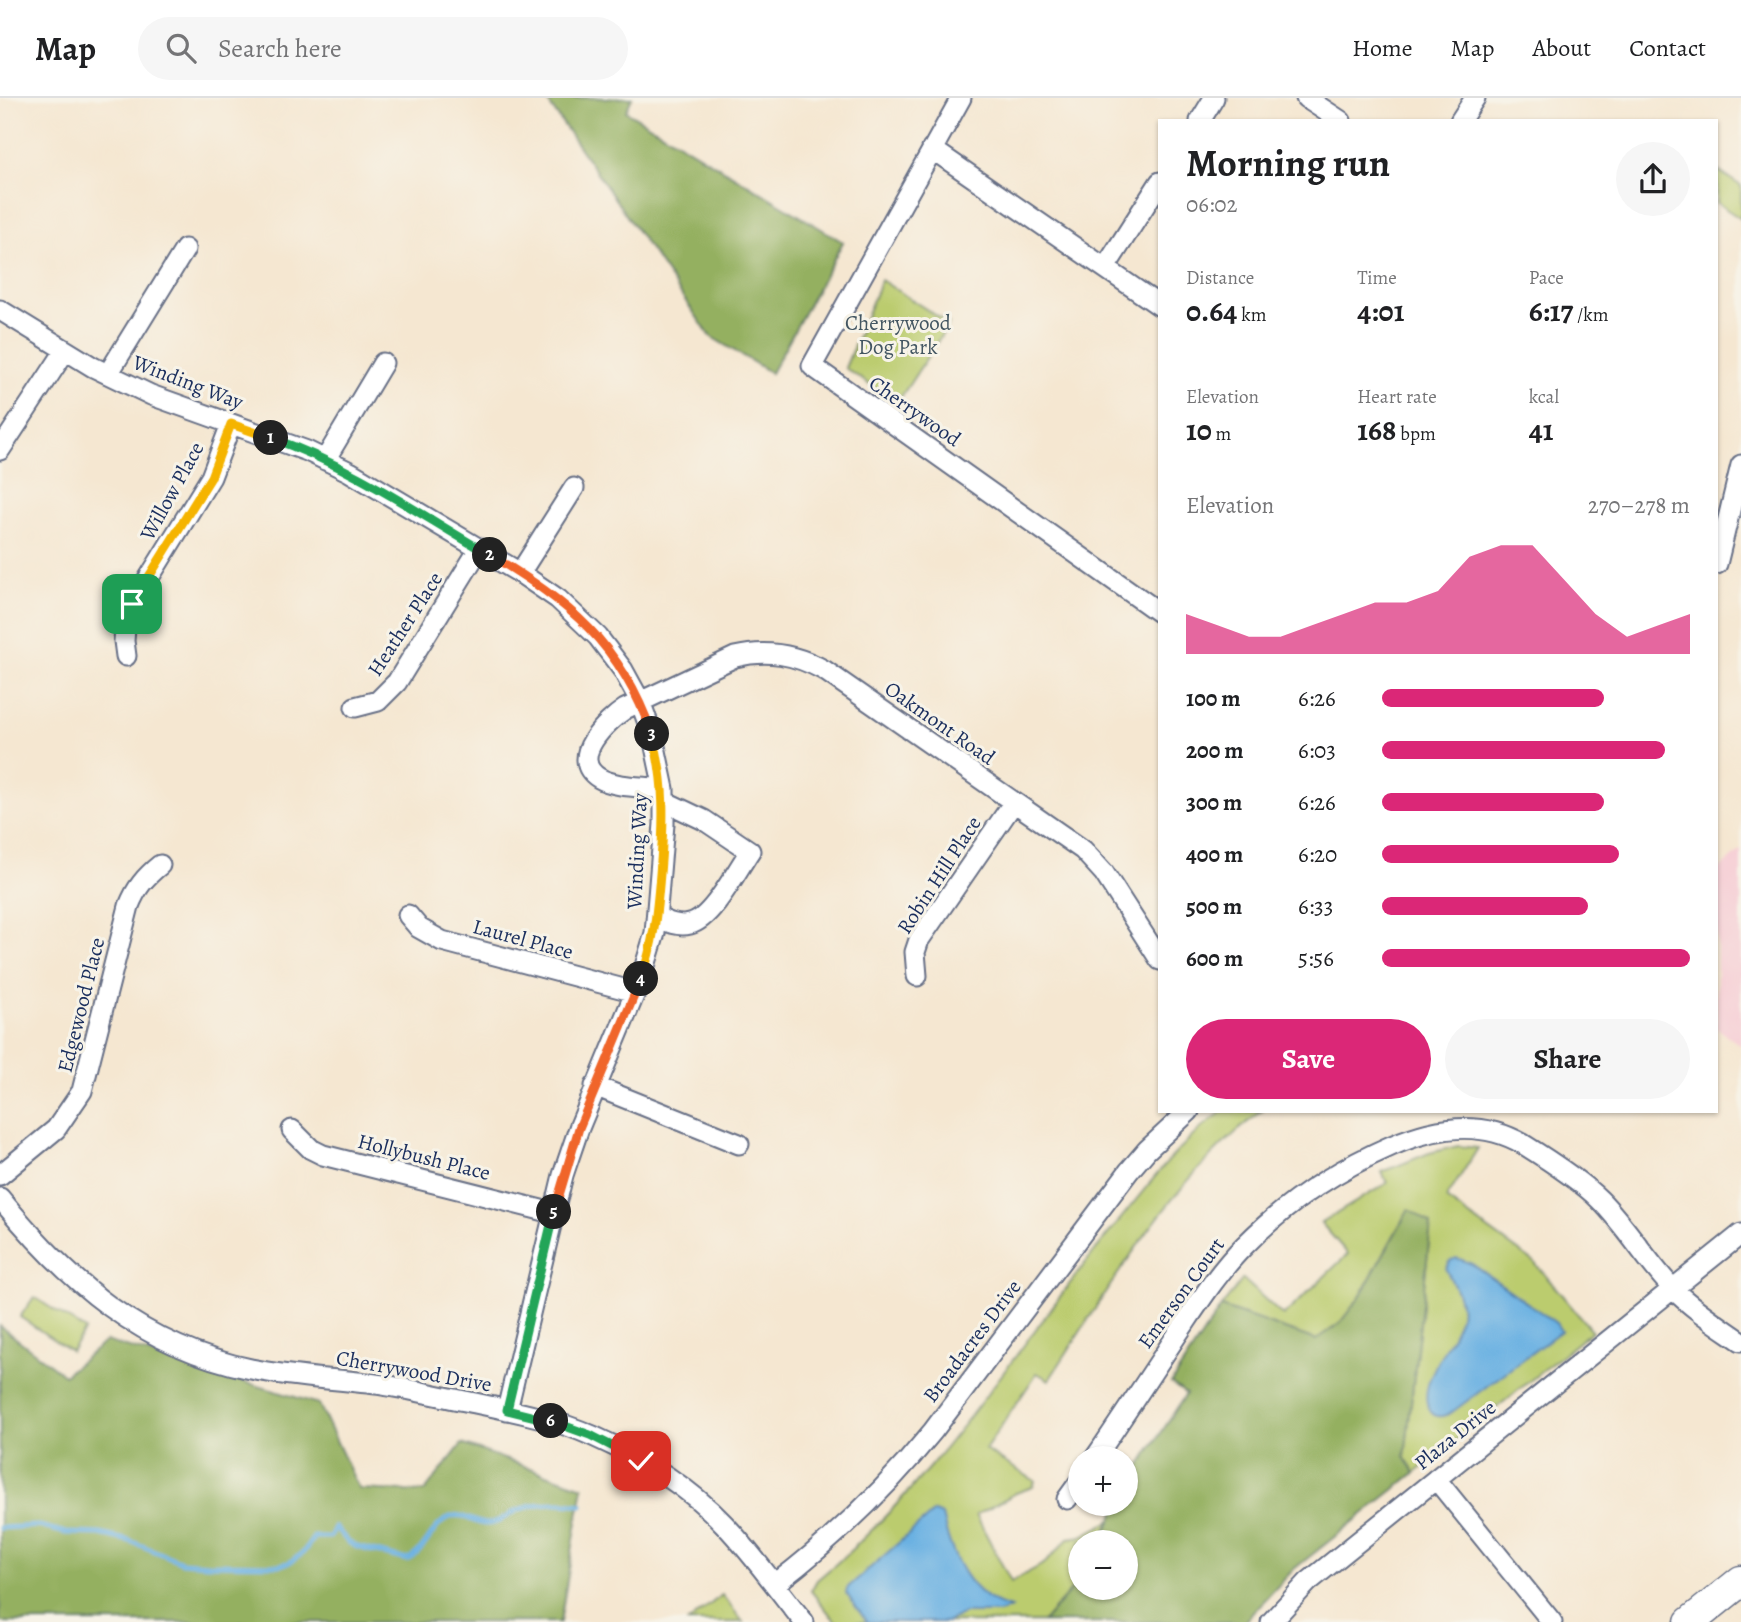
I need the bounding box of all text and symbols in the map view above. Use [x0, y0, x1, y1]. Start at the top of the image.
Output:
search box [138, 17, 628, 80]
text: Map [35, 26, 96, 71]
icon: search [162, 29, 200, 67]
text: Search here [218, 31, 342, 66]
text: Home [1352, 32, 1413, 64]
text: Map [1451, 32, 1495, 64]
text: About [1533, 32, 1591, 64]
text: Contact [1629, 32, 1706, 64]
text: Morning run [1186, 137, 1390, 189]
button: share [1616, 142, 1690, 216]
text: 06:02 [1186, 189, 1238, 220]
text: Distance [1186, 265, 1254, 291]
text: Time [1357, 265, 1397, 291]
text: Pace [1529, 265, 1564, 291]
text: 0.64 [1186, 291, 1237, 331]
text: 4:01 [1357, 291, 1404, 331]
text: 6:17 [1529, 291, 1573, 331]
text: km [1237, 302, 1266, 328]
text: /km [1573, 302, 1609, 328]
park label: Cherrywood Dog Park [845, 309, 952, 361]
street label: Winding Way [128, 348, 248, 416]
street label: Cherrywood [863, 369, 967, 453]
text: Elevation [1186, 384, 1259, 410]
text: Heart rate [1357, 384, 1437, 410]
text: kcal [1529, 384, 1559, 410]
text: 10 [1186, 410, 1212, 450]
text: 168 [1357, 410, 1396, 450]
text: 41 [1529, 410, 1554, 450]
pin: 1 [254, 420, 288, 456]
text: m [1212, 421, 1231, 447]
text: bpm [1396, 421, 1436, 447]
text: 1 [267, 424, 274, 450]
street label: Willow Place [133, 437, 211, 546]
text: Elevation [1186, 490, 1274, 521]
text: 270–278 m [1588, 490, 1690, 521]
pin: 2 [472, 538, 508, 573]
text: 2 [485, 541, 494, 567]
street label: Heather Place [361, 567, 449, 681]
pin [102, 574, 162, 634]
icon: arrive [113, 585, 151, 623]
street label: Oakmont Road [879, 675, 1001, 772]
text: 100 m [1186, 683, 1241, 714]
text: 6:26 [1298, 683, 1336, 714]
pin: 3 [634, 716, 670, 752]
text: 3 [647, 720, 656, 746]
text: 200 m [1186, 735, 1244, 766]
text: 6:03 [1298, 735, 1336, 766]
text: 300 m [1186, 787, 1242, 818]
text: 6:26 [1298, 787, 1336, 818]
street label: Winding Way [620, 792, 654, 911]
street label: Robin Hill Place [890, 811, 988, 939]
text: 400 m [1186, 839, 1243, 870]
text: 6:20 [1298, 839, 1337, 870]
text: 500 m [1186, 891, 1242, 922]
text: 6:33 [1298, 891, 1333, 922]
street label: Laurel Place [470, 912, 576, 966]
street label: Edgewood Place [51, 934, 111, 1076]
text: 600 m [1186, 943, 1243, 974]
text: 5:56 [1298, 943, 1334, 974]
pin: 4 [624, 962, 658, 996]
text: 4 [636, 965, 645, 991]
button: Save [1186, 1019, 1431, 1099]
button: Share [1445, 1019, 1690, 1099]
street label: Hollybush Place [355, 1127, 493, 1187]
pin: 5 [536, 1194, 572, 1230]
text: 5 [549, 1198, 558, 1224]
street label: Emerson Court [1131, 1232, 1231, 1354]
street label: Broadacres Drive [916, 1274, 1028, 1408]
street label: Cherrywood Drive [334, 1344, 494, 1398]
street label: Plaza Drive [1408, 1394, 1502, 1476]
pin: 6 [534, 1404, 568, 1438]
text: 6 [546, 1407, 555, 1433]
pin [611, 1431, 671, 1491]
icon: check [622, 1442, 660, 1480]
map controls [1068, 1446, 1138, 1600]
button: + [1068, 1446, 1138, 1516]
button: − [1068, 1530, 1138, 1600]

